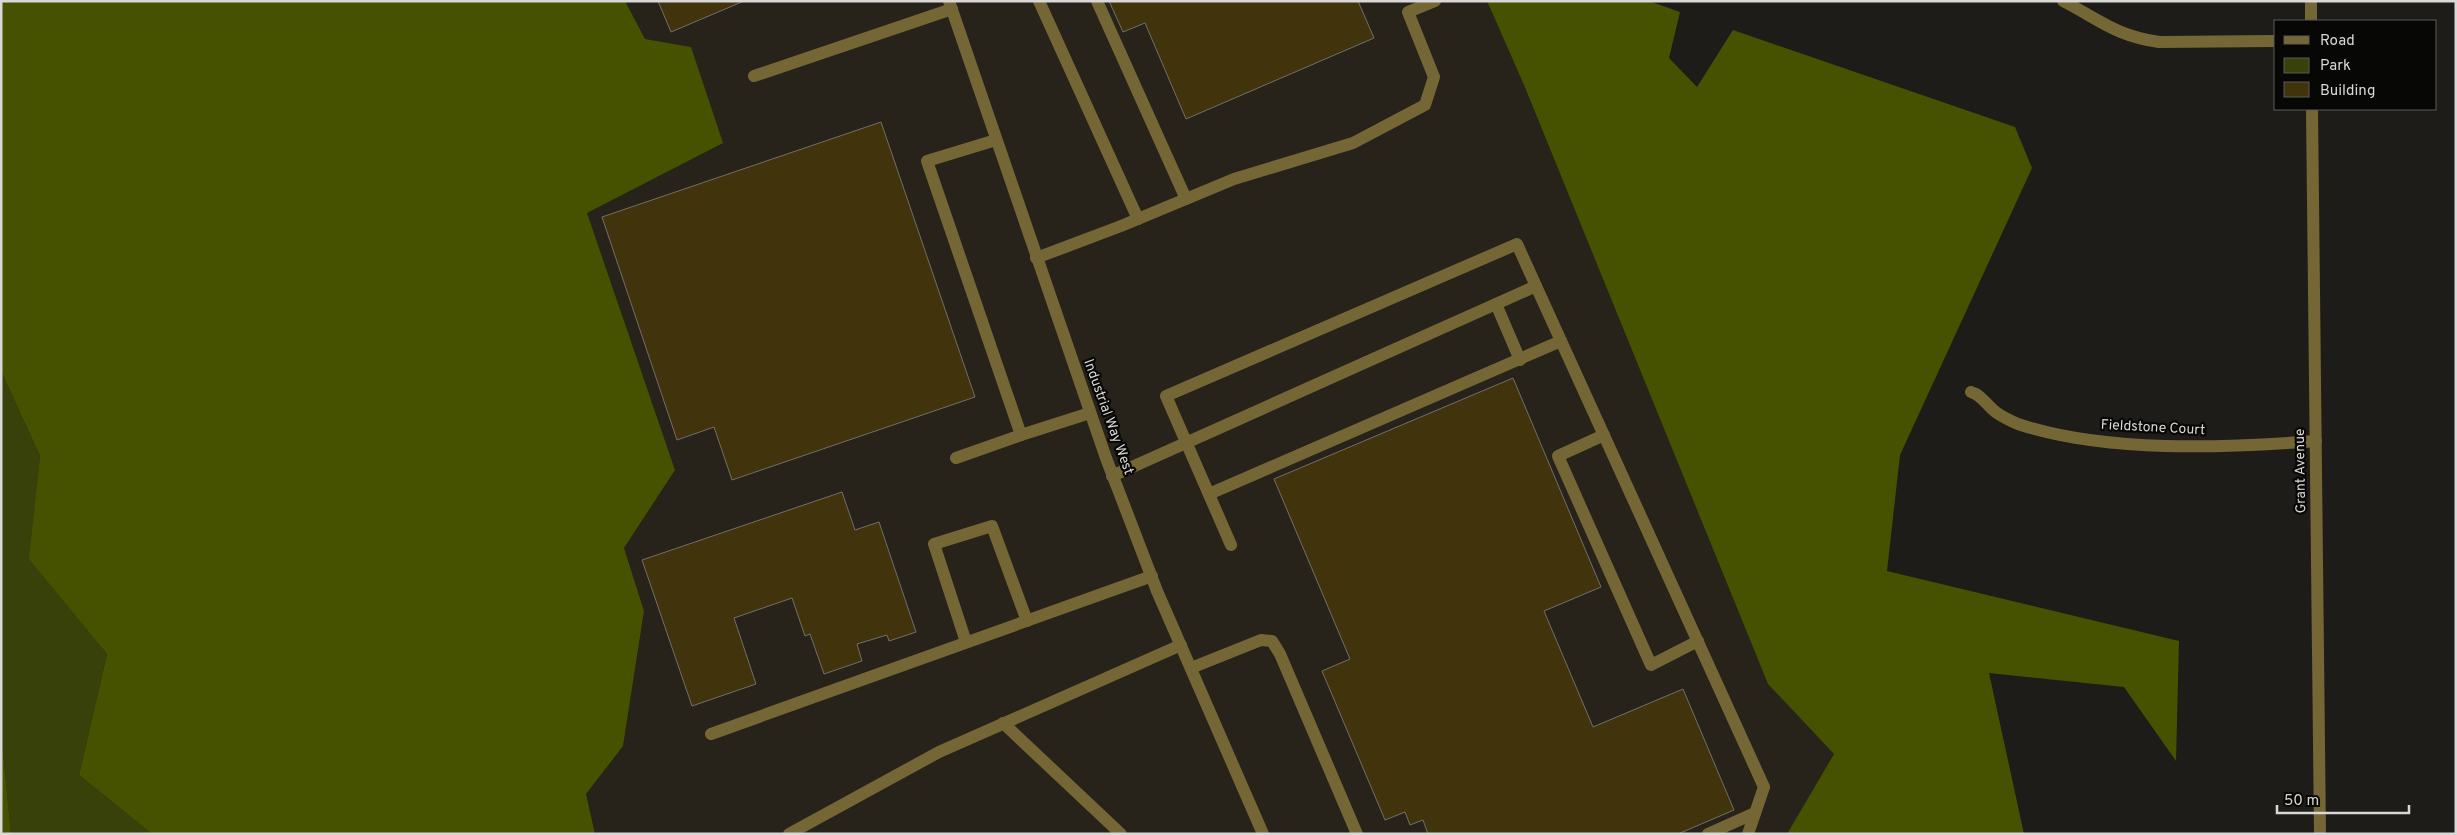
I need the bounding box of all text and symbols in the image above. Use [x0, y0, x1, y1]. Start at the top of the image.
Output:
legend [2274, 20, 2437, 110]
text: Road [2320, 32, 2355, 51]
text: Park [2320, 57, 2351, 76]
text: Building [2320, 82, 2375, 101]
street label: Industrial Way West [1079, 357, 1137, 477]
street label: Fieldstone Court [2100, 417, 2206, 439]
street label: Grant Avenue [2292, 428, 2310, 514]
scale bar [2277, 782, 2410, 814]
text: 50 m [2284, 792, 2319, 811]

